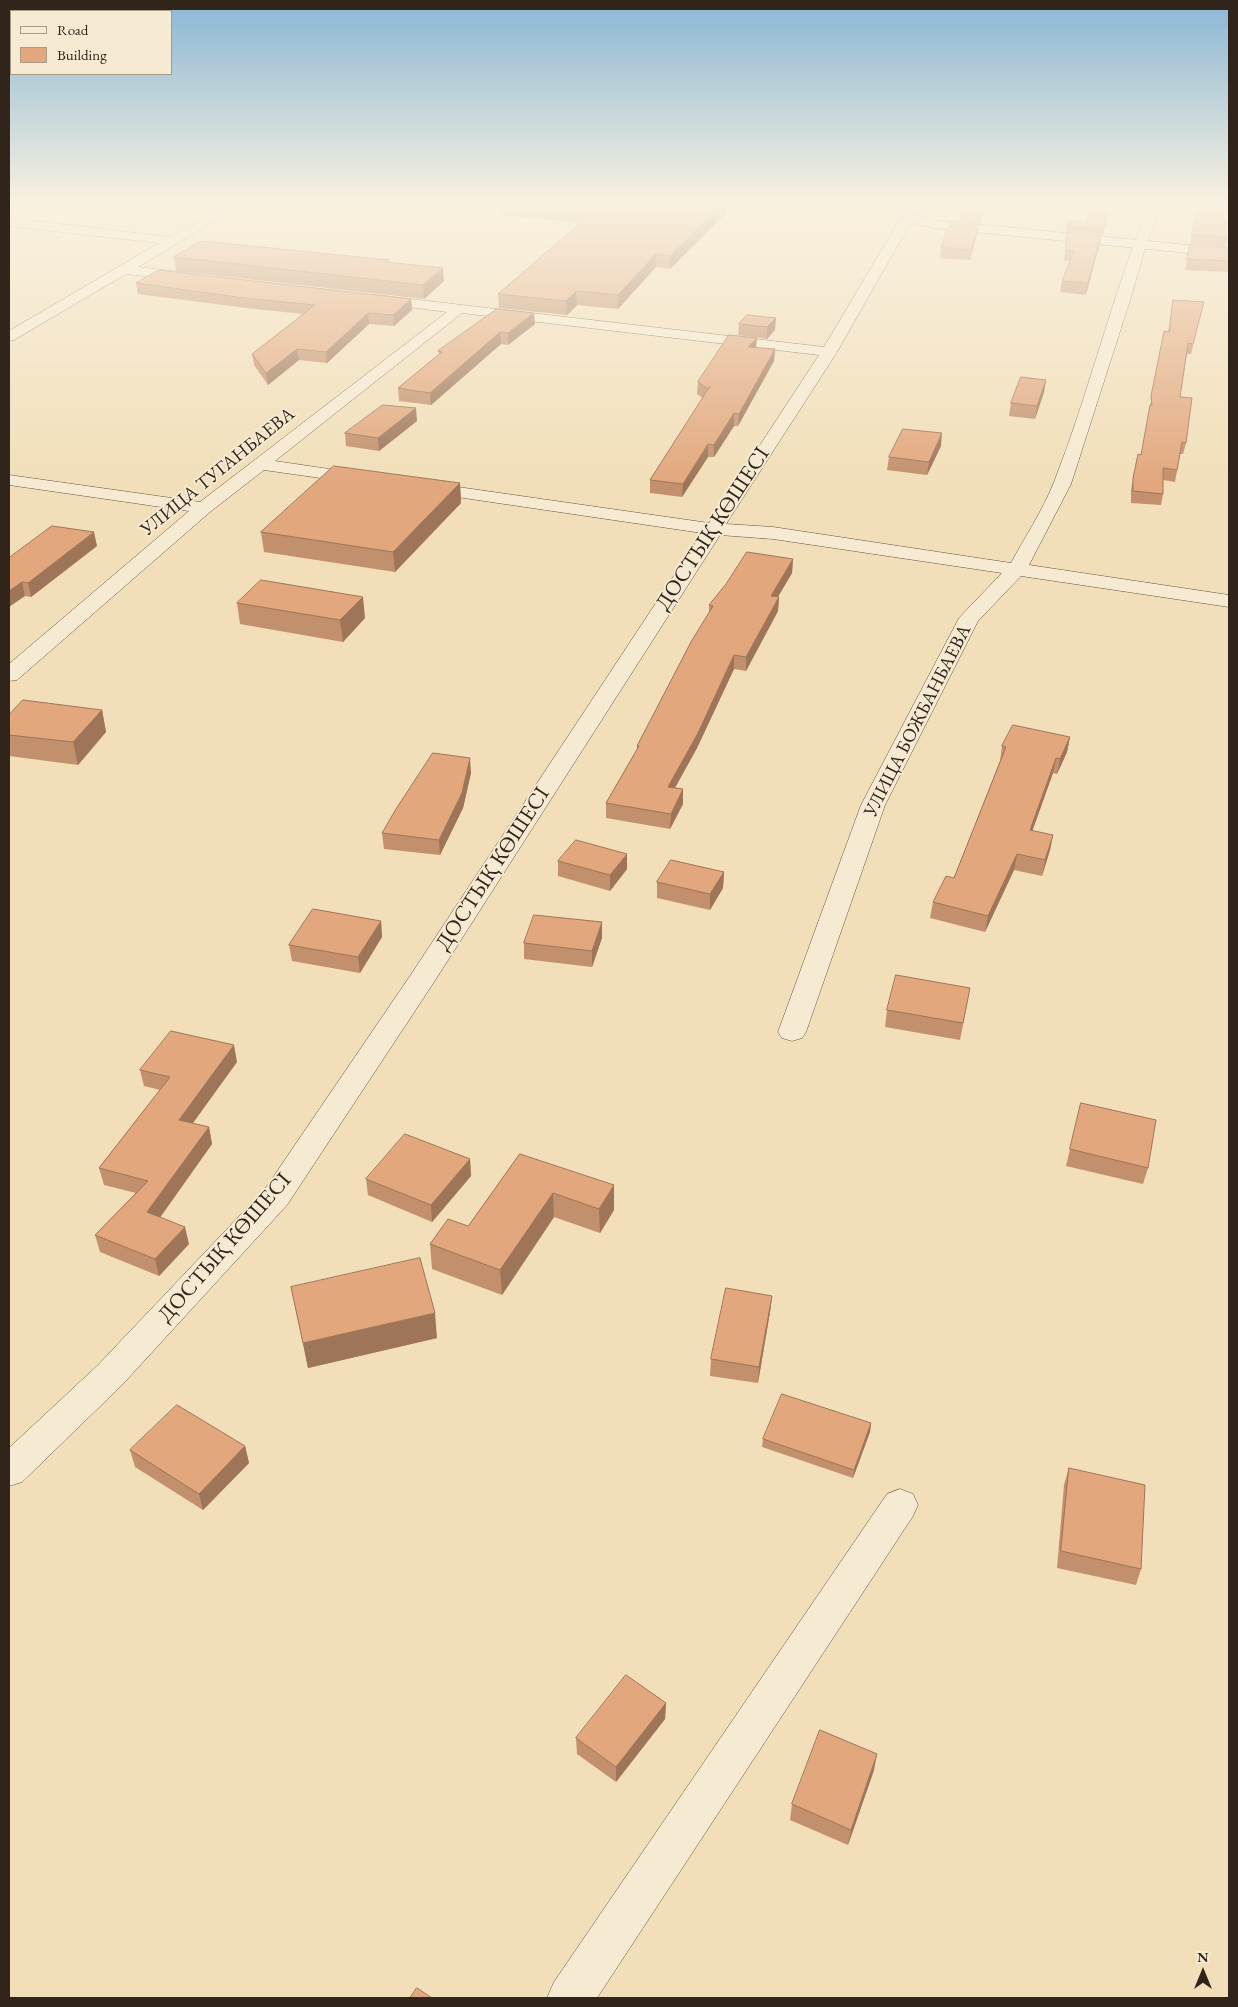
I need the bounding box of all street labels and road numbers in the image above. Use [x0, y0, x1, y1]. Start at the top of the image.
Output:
street label: УЛИЦА ТУГАНБАЕВА [136, 403, 300, 541]
street label: ДОСТЫҚ КӨШЕСІ [650, 442, 776, 616]
street label: УЛИЦА БОЖБАНБАЕВА [860, 621, 976, 821]
street label: ДОСТЫҚ КӨШЕСІ [430, 782, 556, 956]
street label: ДОСТЫҚ КӨШЕСІ [153, 1168, 297, 1328]

